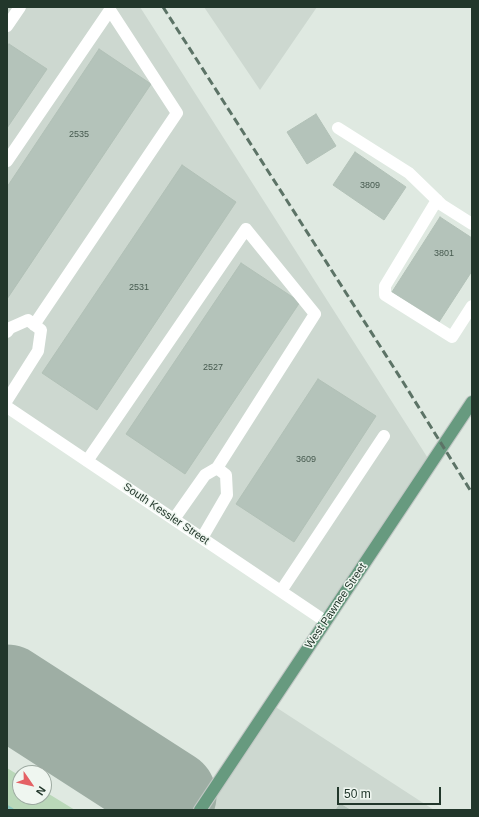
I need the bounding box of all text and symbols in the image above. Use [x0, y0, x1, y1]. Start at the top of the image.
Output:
house number: 2535 [69, 130, 89, 140]
house number: 3809 [360, 181, 380, 191]
house number: 3801 [434, 249, 454, 259]
house number: 2531 [129, 283, 149, 293]
house number: 2527 [203, 363, 223, 373]
house number: 3609 [296, 455, 316, 465]
street label: South Kessler Street [120, 480, 212, 548]
street label: West Pawnee Street [303, 561, 369, 651]
north arrow [12, 765, 52, 805]
scale bar [339, 779, 443, 805]
text: N [34, 784, 48, 798]
text: 50 m [344, 787, 371, 801]

